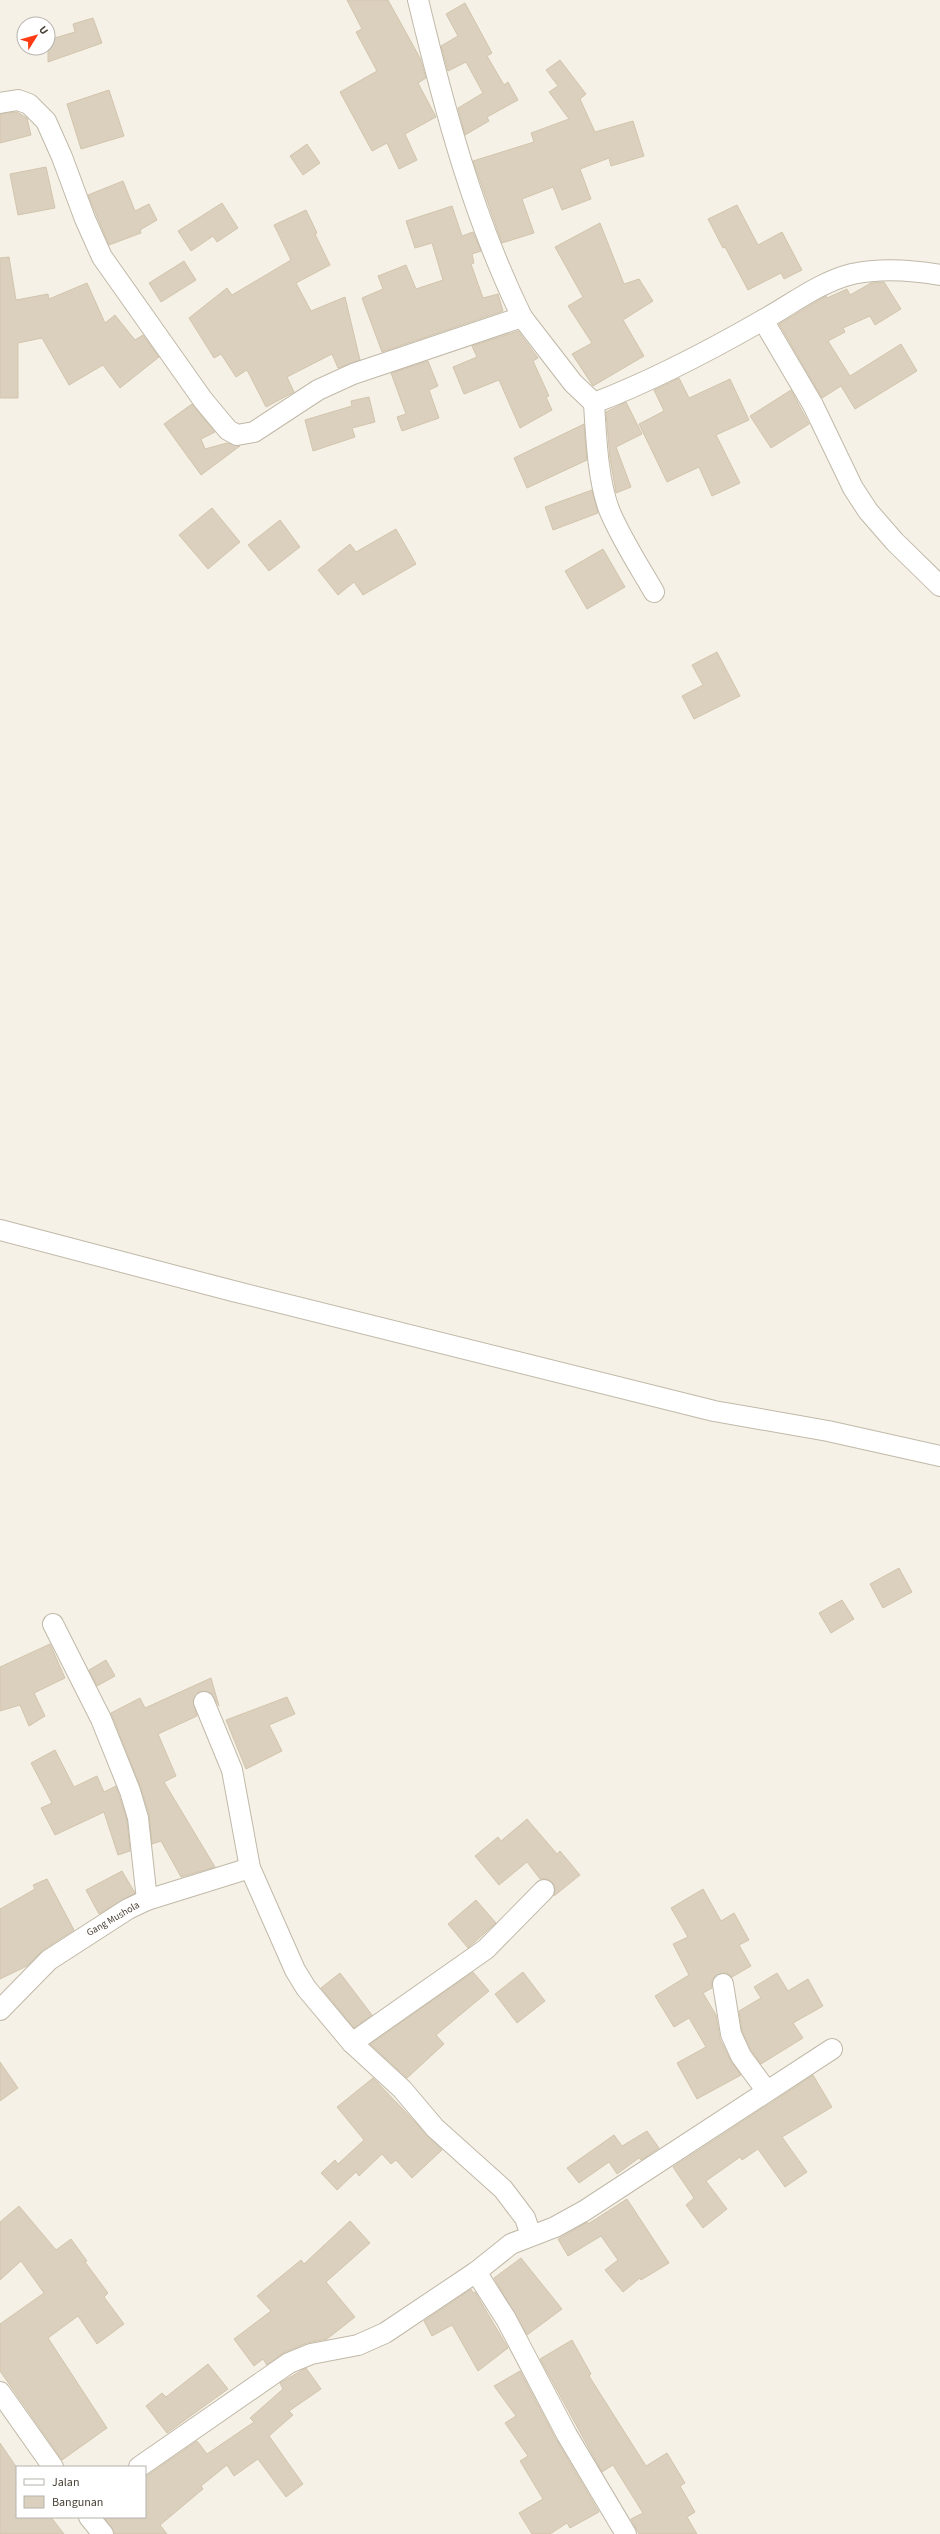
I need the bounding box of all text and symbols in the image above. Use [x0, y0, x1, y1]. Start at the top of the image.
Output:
north arrow [16, 16, 56, 56]
text: U [35, 23, 52, 38]
street label: Gang Mushola [84, 1898, 142, 1940]
legend [16, 2466, 146, 2518]
text: Jalan [52, 2474, 79, 2491]
text: Bangunan [52, 2494, 103, 2511]

